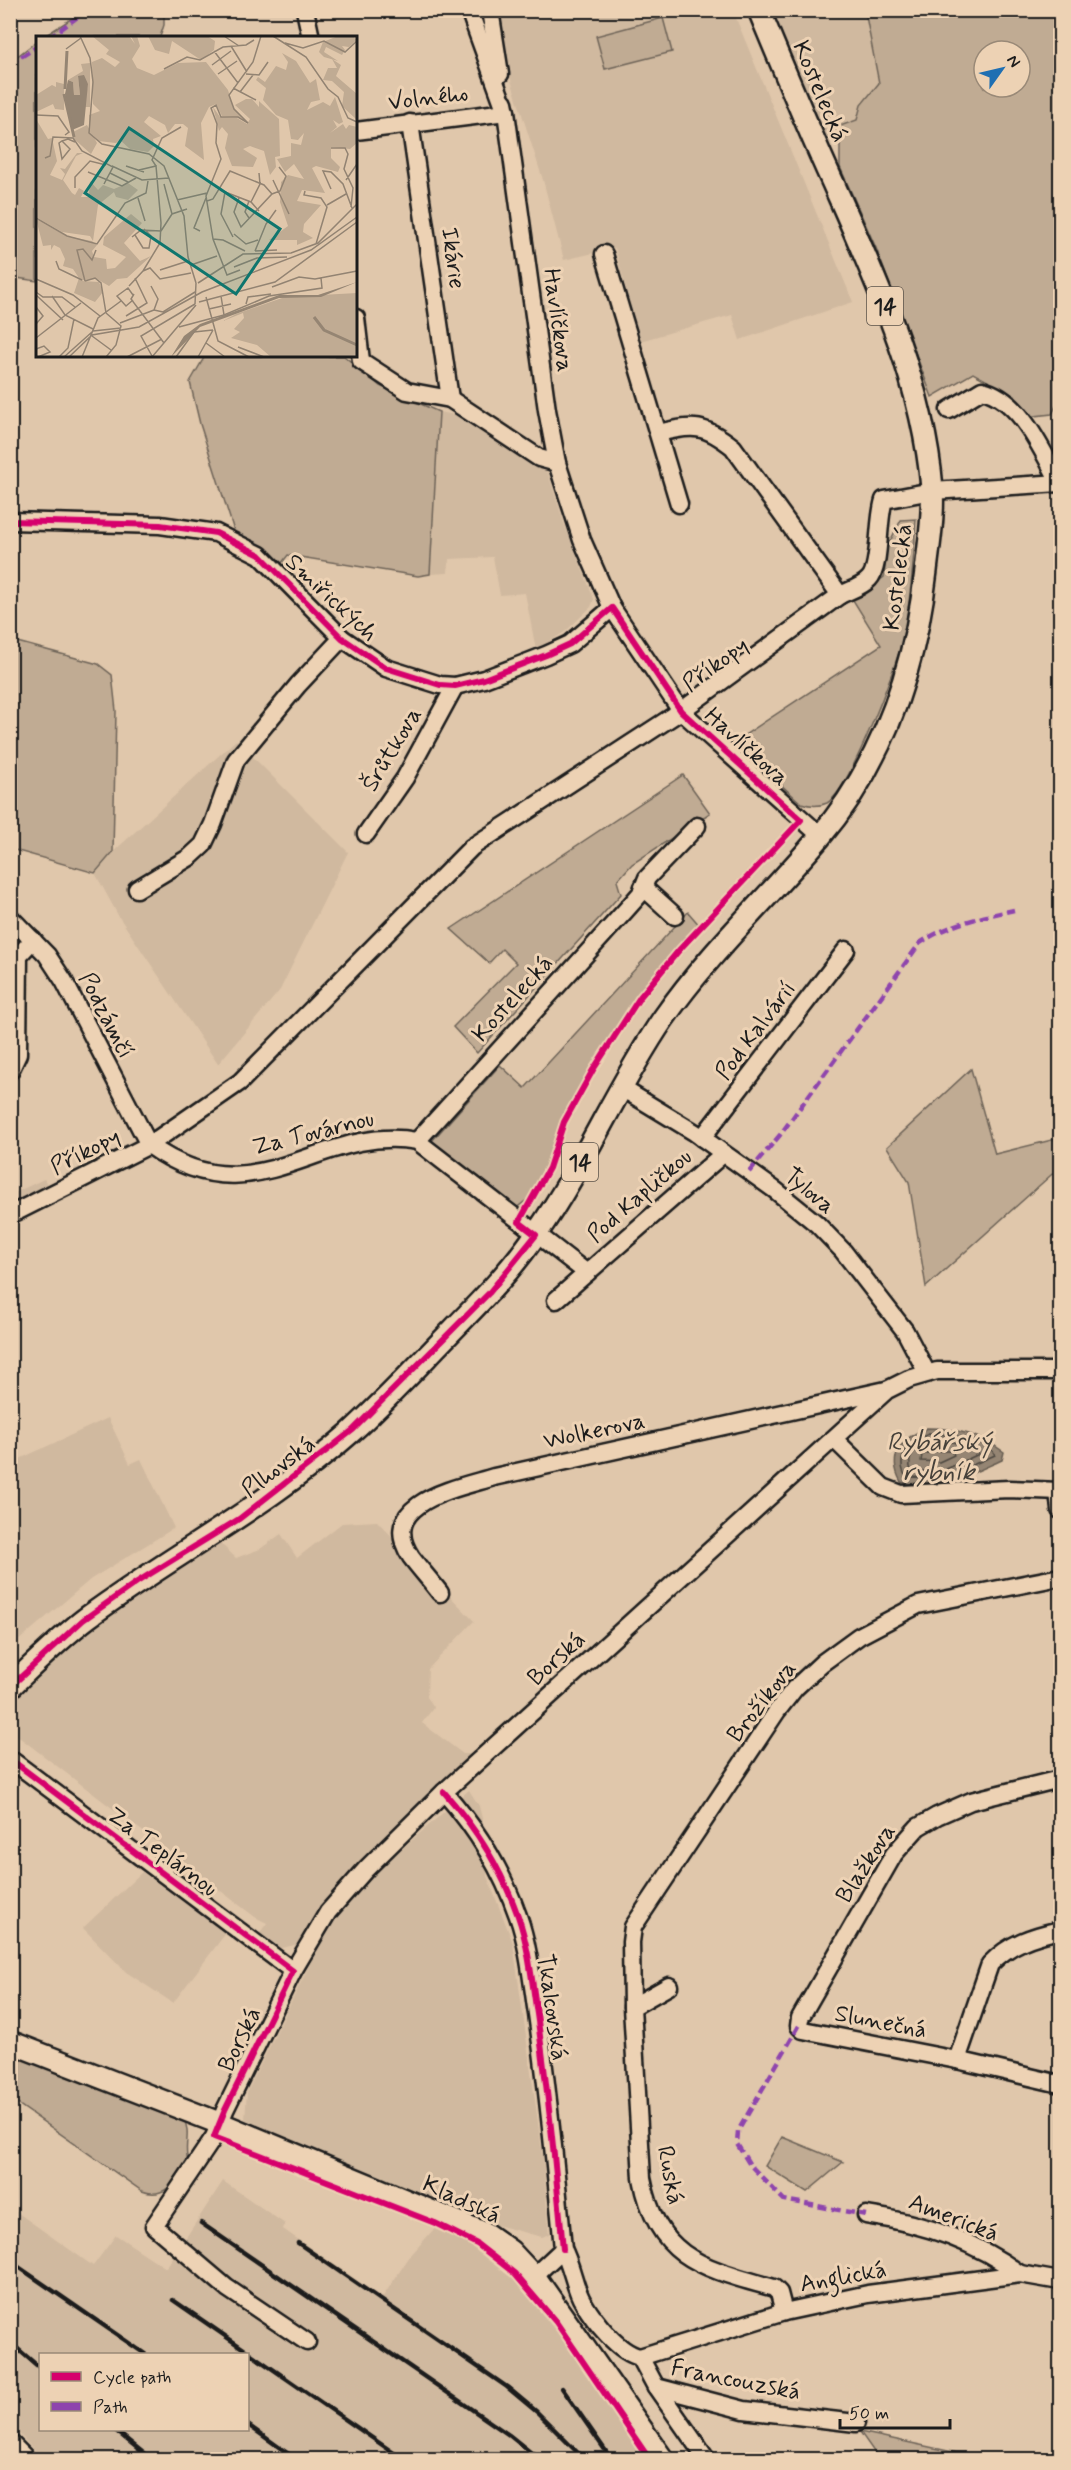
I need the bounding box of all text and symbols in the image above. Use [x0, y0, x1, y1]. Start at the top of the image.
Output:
inset map [36, 36, 357, 357]
street label: Kostelecká [784, 36, 855, 147]
north arrow [972, 39, 1032, 99]
text: N [1002, 51, 1025, 72]
street label: Volného [386, 78, 470, 119]
street label: Ikárie [433, 225, 472, 291]
street label: Havlíčkova [535, 267, 580, 374]
road number: 14 [867, 287, 903, 325]
street label: Kostelecká [877, 522, 920, 632]
street label: Smiřických [278, 547, 384, 649]
street label: Příkopy [676, 631, 755, 700]
street label: Havlíčkova [697, 701, 795, 793]
street label: Šrůtkova [355, 702, 430, 798]
street label: Kostelecká [466, 949, 561, 1049]
street label: Podzámčí [71, 967, 141, 1064]
street label: Pod Kalvárií [709, 975, 804, 1087]
street label: Za Továrnou [249, 1103, 377, 1164]
street label: Příkopy [45, 1122, 126, 1183]
street label: Pod Kapličkou [581, 1142, 699, 1250]
road number: 14 [562, 1143, 598, 1181]
street label: Tylova [777, 1161, 841, 1221]
street label: Wolkerova [541, 1406, 648, 1457]
water label: Rybářský rybník [887, 1426, 994, 1490]
street label: Plhovská [236, 1429, 322, 1505]
street label: Borská [521, 1625, 593, 1694]
street label: Brožíkova [720, 1655, 804, 1749]
street label: Za Teplárnou [100, 1800, 224, 1904]
street label: Blažkova [829, 1818, 903, 1909]
street label: Tkalcovská [529, 1952, 574, 2063]
street label: Slunečná [832, 1998, 930, 2047]
street label: Borská [211, 2002, 269, 2077]
street label: Ruská [649, 2143, 690, 2207]
street label: Kladská [417, 2169, 506, 2232]
street label: Americká [904, 2187, 1003, 2250]
street label: Anglická [797, 2255, 890, 2303]
legend [39, 2353, 249, 2431]
street label: Francouzská [668, 2353, 803, 2408]
text: Cycle path [93, 2366, 171, 2390]
scale bar [840, 2392, 950, 2430]
text: Path [93, 2396, 128, 2420]
text: 50 m [849, 2402, 889, 2426]

